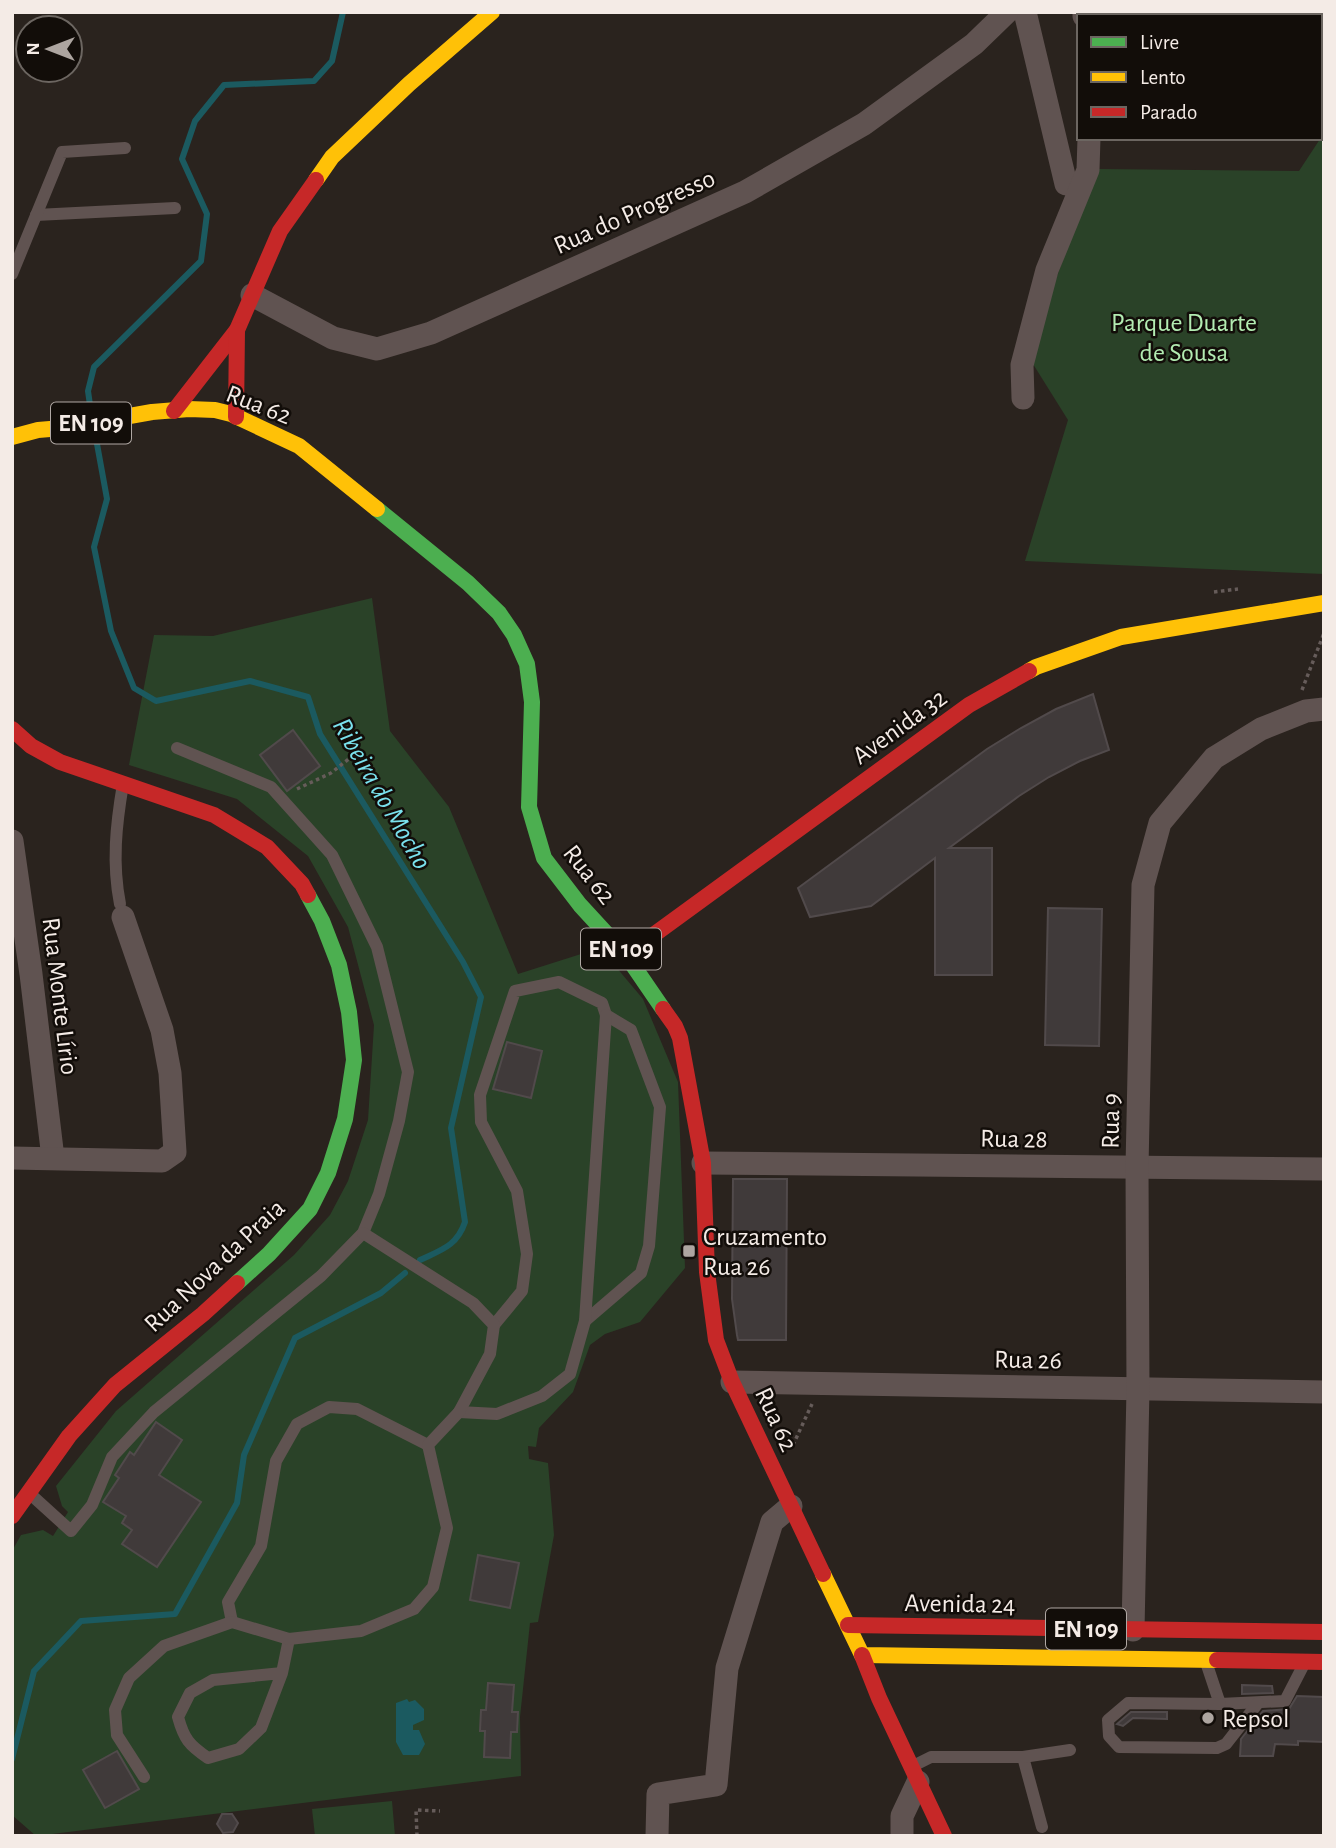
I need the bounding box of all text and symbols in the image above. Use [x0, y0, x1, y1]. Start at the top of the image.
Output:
north arrow [14, 14, 84, 84]
legend [1077, 14, 1322, 140]
text: Livre [1140, 32, 1179, 53]
text: N [24, 42, 43, 56]
text: Lento [1140, 67, 1186, 88]
text: Parado [1140, 102, 1197, 123]
street label: Rua do Progresso [550, 165, 719, 259]
park label: Parque Duarte de Sousa [1111, 310, 1257, 366]
street label: Rua 62 [222, 381, 295, 429]
road number: EN 109 [51, 402, 131, 444]
street label: Avenida 32 [848, 684, 952, 769]
water label: Ribeira do Mocho [327, 714, 436, 874]
street label: Rua 62 [558, 840, 620, 909]
street label: Rua Monte Lírio [37, 916, 83, 1076]
road number: EN 109 [581, 929, 661, 970]
street label: Rua 9 [1098, 1093, 1124, 1149]
street label: Rua 28 [980, 1125, 1048, 1153]
street label: Rua Nova da Praia [139, 1194, 290, 1337]
place label: Cruzamento Rua 26 [703, 1224, 827, 1280]
marker: Cruzamento Rua 26 [681, 1243, 697, 1259]
street label: Rua 26 [994, 1346, 1062, 1374]
street label: Rua 62 [750, 1383, 802, 1456]
street label: Avenida 24 [904, 1590, 1016, 1618]
road number: EN 109 [1046, 1609, 1126, 1650]
place label: Repsol [1222, 1706, 1290, 1732]
marker: Repsol [1200, 1710, 1216, 1726]

